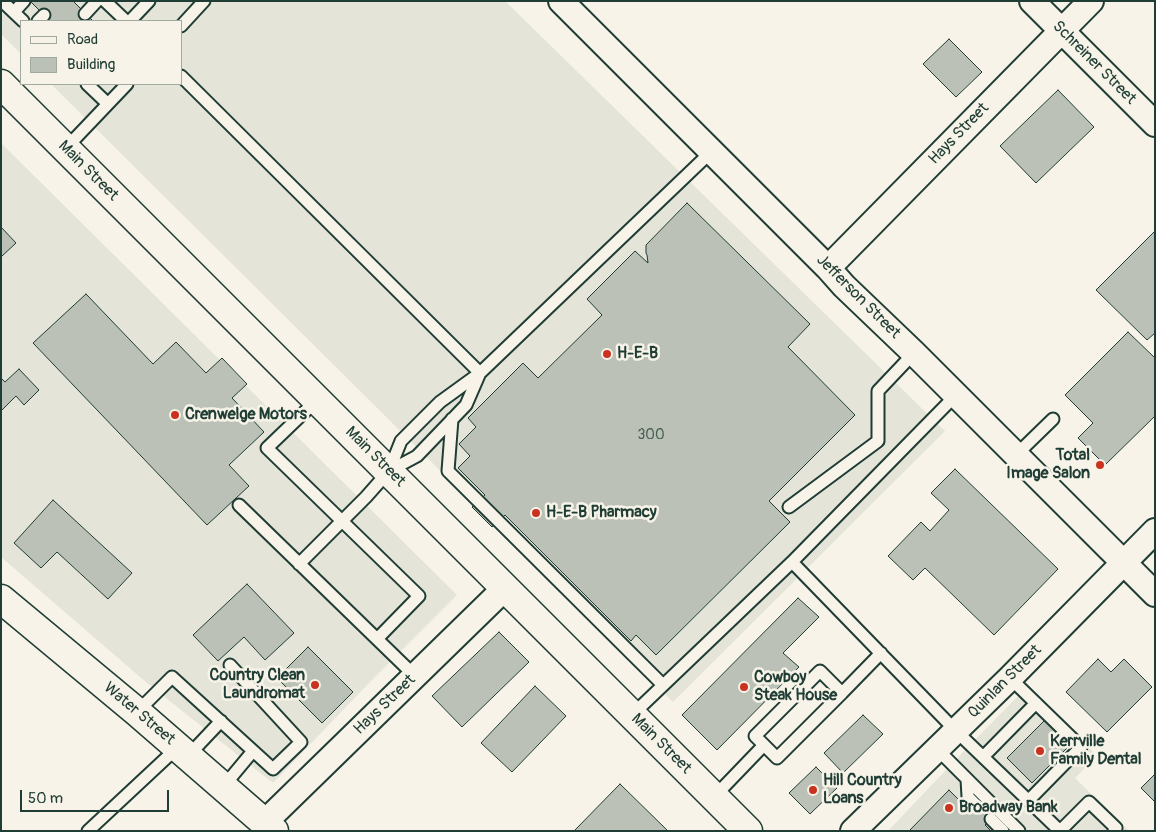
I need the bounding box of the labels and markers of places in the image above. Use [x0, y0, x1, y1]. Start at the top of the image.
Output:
place label: H-E-B [617, 344, 658, 364]
marker: H-E-B [601, 348, 613, 360]
place label: Crenwelge Motors [185, 405, 307, 425]
marker: Crenwelge Motors [169, 409, 181, 421]
place label: Total Image Salon [1006, 446, 1090, 484]
marker: Total Image Salon [1094, 459, 1106, 471]
place label: H-E-B Pharmacy [546, 503, 657, 523]
marker: H-E-B Pharmacy [530, 507, 542, 519]
place label: Country Clean Laundromat [210, 666, 305, 704]
place label: Cowboy Steak House [754, 668, 837, 706]
marker: Country Clean Laundromat [309, 679, 321, 691]
marker: Cowboy Steak House [738, 681, 750, 693]
place label: Kerrville Family Dental [1050, 732, 1141, 770]
marker: Kerrville Family Dental [1034, 745, 1046, 757]
place label: Hill Country Loans [823, 771, 901, 809]
marker: Hill Country Loans [807, 784, 819, 796]
place label: Broadway Bank [959, 798, 1058, 818]
marker: Broadway Bank [943, 802, 955, 814]

